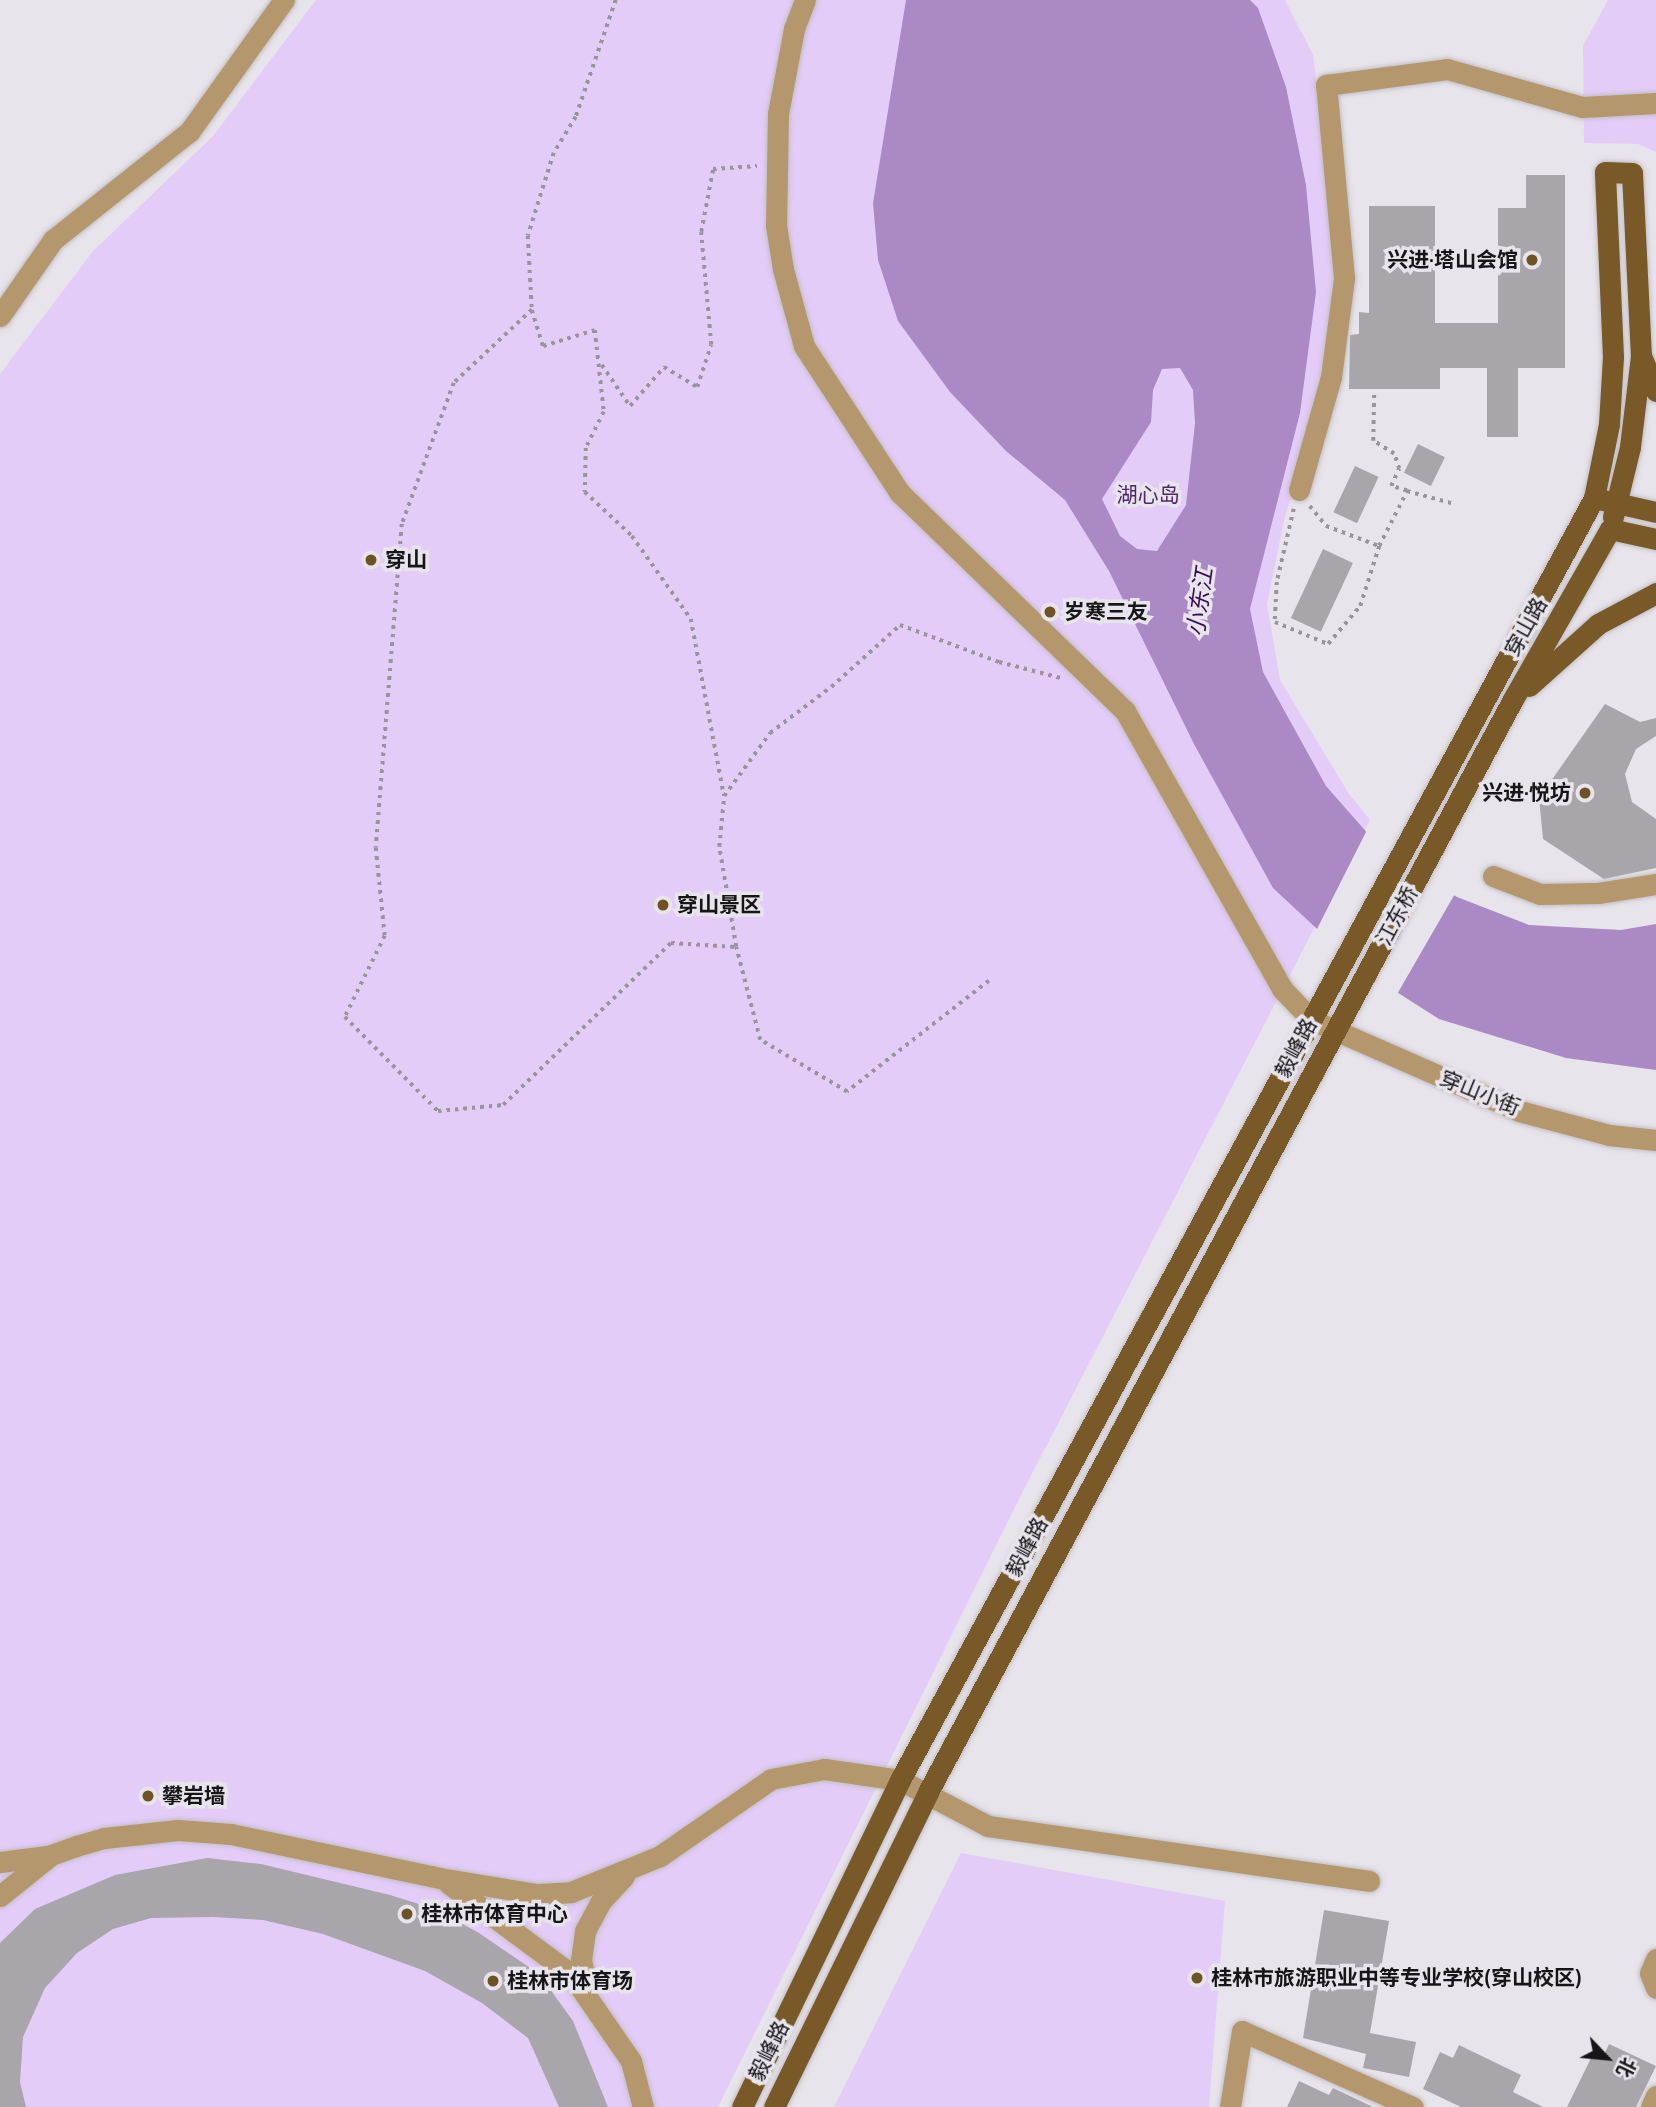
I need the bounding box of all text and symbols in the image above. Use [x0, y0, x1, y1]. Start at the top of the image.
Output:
place label: 兴进·塔山会馆 [1387, 247, 1518, 273]
marker: 兴进·塔山会馆 [1524, 252, 1540, 268]
park label: 湖心岛 [1117, 482, 1179, 508]
place label: 穿山 [385, 547, 427, 573]
marker: 穿山 [363, 552, 379, 568]
water label: 小东江 [1182, 566, 1218, 638]
street label: 穿山路 [1500, 593, 1552, 661]
place label: 岁寒三友 [1064, 599, 1148, 625]
marker: 岁寒三友 [1042, 604, 1058, 620]
place label: 兴进·悦坊 [1482, 780, 1571, 806]
marker: 兴进·悦坊 [1577, 785, 1593, 801]
street label: 江东桥 [1371, 882, 1423, 950]
place label: 穿山景区 [677, 892, 761, 918]
marker: 穿山景区 [655, 897, 671, 913]
street label: 毅峰路 [1270, 1014, 1322, 1082]
street label: 穿山小街 [1436, 1066, 1524, 1120]
street label: 毅峰路 [1001, 1513, 1053, 1581]
place label: 攀岩墙 [162, 1783, 225, 1809]
marker: 攀岩墙 [140, 1788, 156, 1804]
place label: 桂林市体育中心 [421, 1901, 568, 1927]
marker: 桂林市体育中心 [399, 1906, 415, 1922]
place label: 桂林市旅游职业中等专业学校(穿山校区) [1211, 1965, 1582, 1991]
place label: 桂林市体育场 [507, 1968, 633, 1994]
marker: 桂林市旅游职业中等专业学校(穿山校区) [1189, 1970, 1205, 1986]
marker: 桂林市体育场 [485, 1973, 501, 1989]
street label: 毅峰路 [744, 2017, 794, 2085]
north arrow [1572, 2023, 1642, 2093]
text: 北 [1612, 2054, 1641, 2081]

